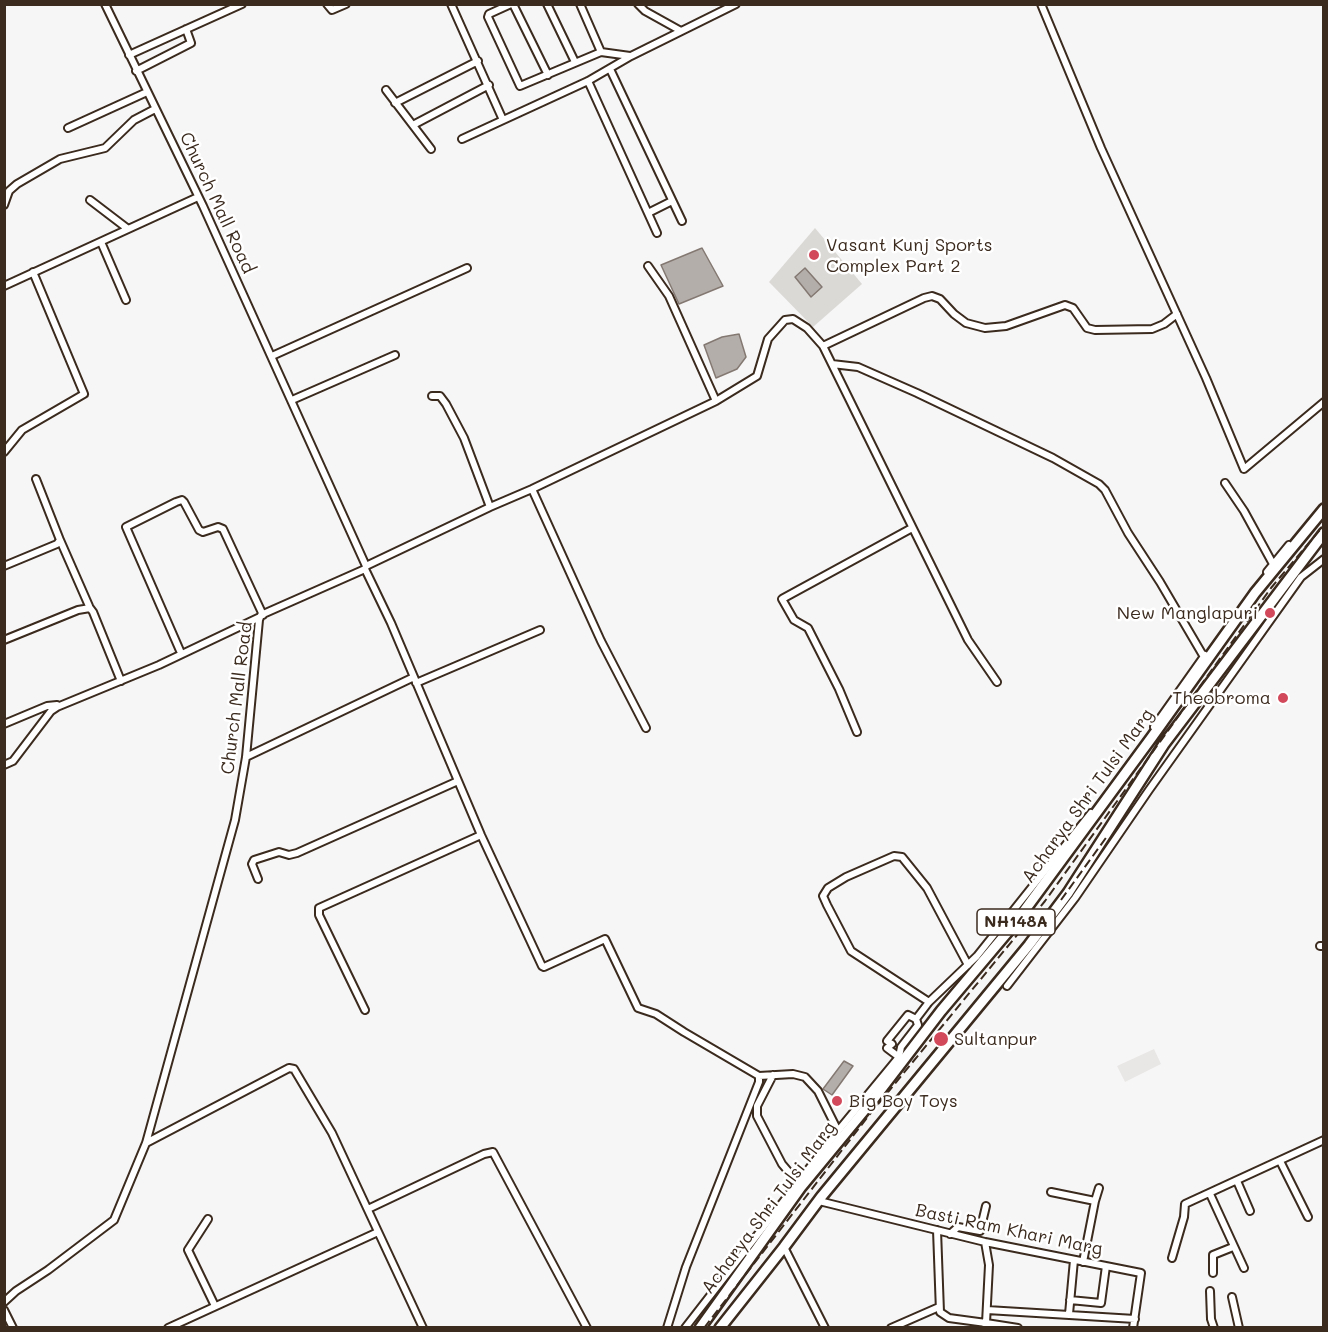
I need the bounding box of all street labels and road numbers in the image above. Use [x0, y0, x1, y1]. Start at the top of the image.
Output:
street label: Church Mall Road [175, 129, 259, 277]
street label: Church Mall Road [217, 620, 257, 776]
street label: Acharya Shri Tulsi Marg [1018, 705, 1158, 887]
road number: NH148A [977, 909, 1055, 935]
street label: Acharya Shri Tulsi Marg [697, 1118, 841, 1298]
street label: Basti Ram Khari Marg [913, 1200, 1105, 1260]

